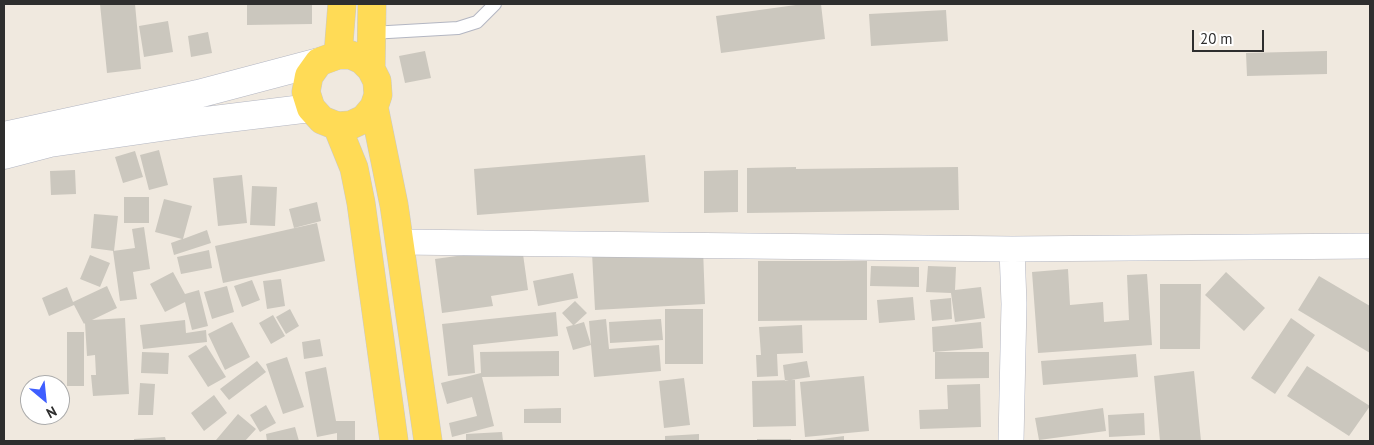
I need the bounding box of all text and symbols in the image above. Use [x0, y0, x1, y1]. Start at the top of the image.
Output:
scale bar [1194, 20, 1266, 52]
text: 20 m [1200, 29, 1233, 48]
north arrow [20, 375, 70, 425]
text: N [43, 402, 60, 422]

